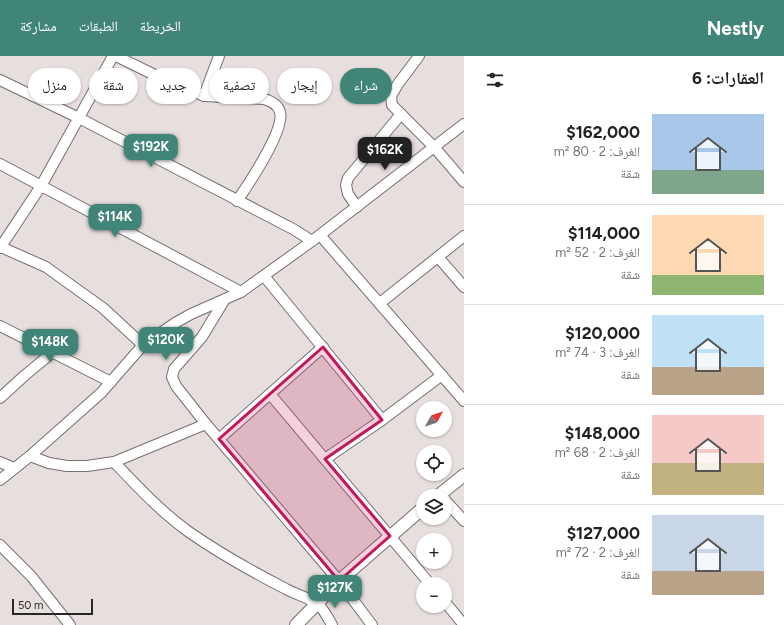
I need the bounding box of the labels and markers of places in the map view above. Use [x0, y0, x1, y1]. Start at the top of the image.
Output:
pin: $192K [123, 134, 179, 168]
pin: $162K [357, 137, 413, 171]
pin: $114K [87, 204, 143, 238]
pin: $120K [138, 327, 194, 361]
pin: $148K [22, 329, 78, 363]
pin: $127K [307, 575, 363, 609]

